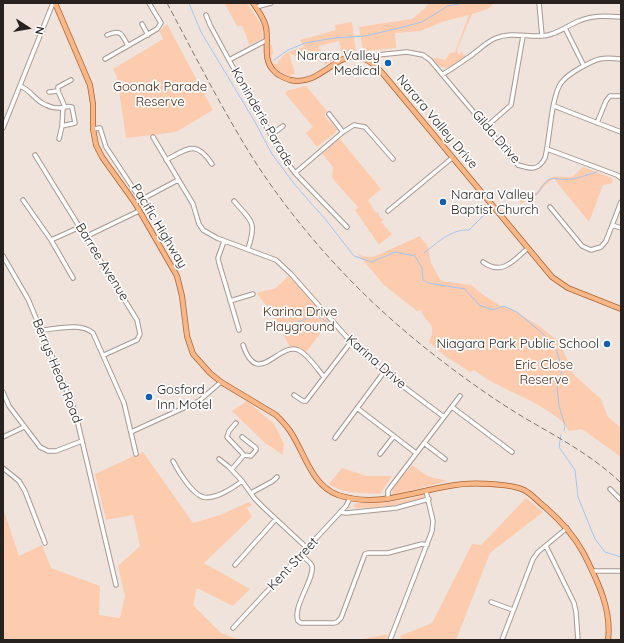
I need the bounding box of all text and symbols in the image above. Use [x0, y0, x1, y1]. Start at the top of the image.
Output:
north arrow [8, 8, 48, 48]
text: N [32, 25, 47, 36]
place label: Narara Valley Medical [297, 48, 380, 79]
marker: Narara Valley Medical [383, 58, 393, 68]
street label: Koninderie Parade [227, 65, 297, 169]
street label: Narara Valley Drive [393, 72, 481, 172]
park label: Goonak Parade Reserve [113, 79, 207, 110]
street label: Gilda Drive [469, 107, 523, 167]
street label: Pacific Highway [128, 181, 190, 271]
place label: Narara Valley Baptist Church [451, 187, 539, 218]
marker: Narara Valley Baptist Church [438, 197, 448, 207]
street label: Barree Avenue [72, 220, 132, 304]
park label: Karina Drive Playground [263, 304, 337, 335]
street label: Berrys Head Road [29, 317, 85, 425]
street label: Karina Drive [343, 332, 409, 392]
place label: Niagara Park Public School [436, 336, 599, 352]
marker: Niagara Park Public School [602, 339, 612, 349]
park label: Eric Close Reserve [515, 357, 573, 388]
place label: Gosford Inn Motel [157, 382, 212, 413]
marker: Gosford Inn Motel [144, 392, 154, 402]
street label: Kent Street [265, 534, 321, 594]

